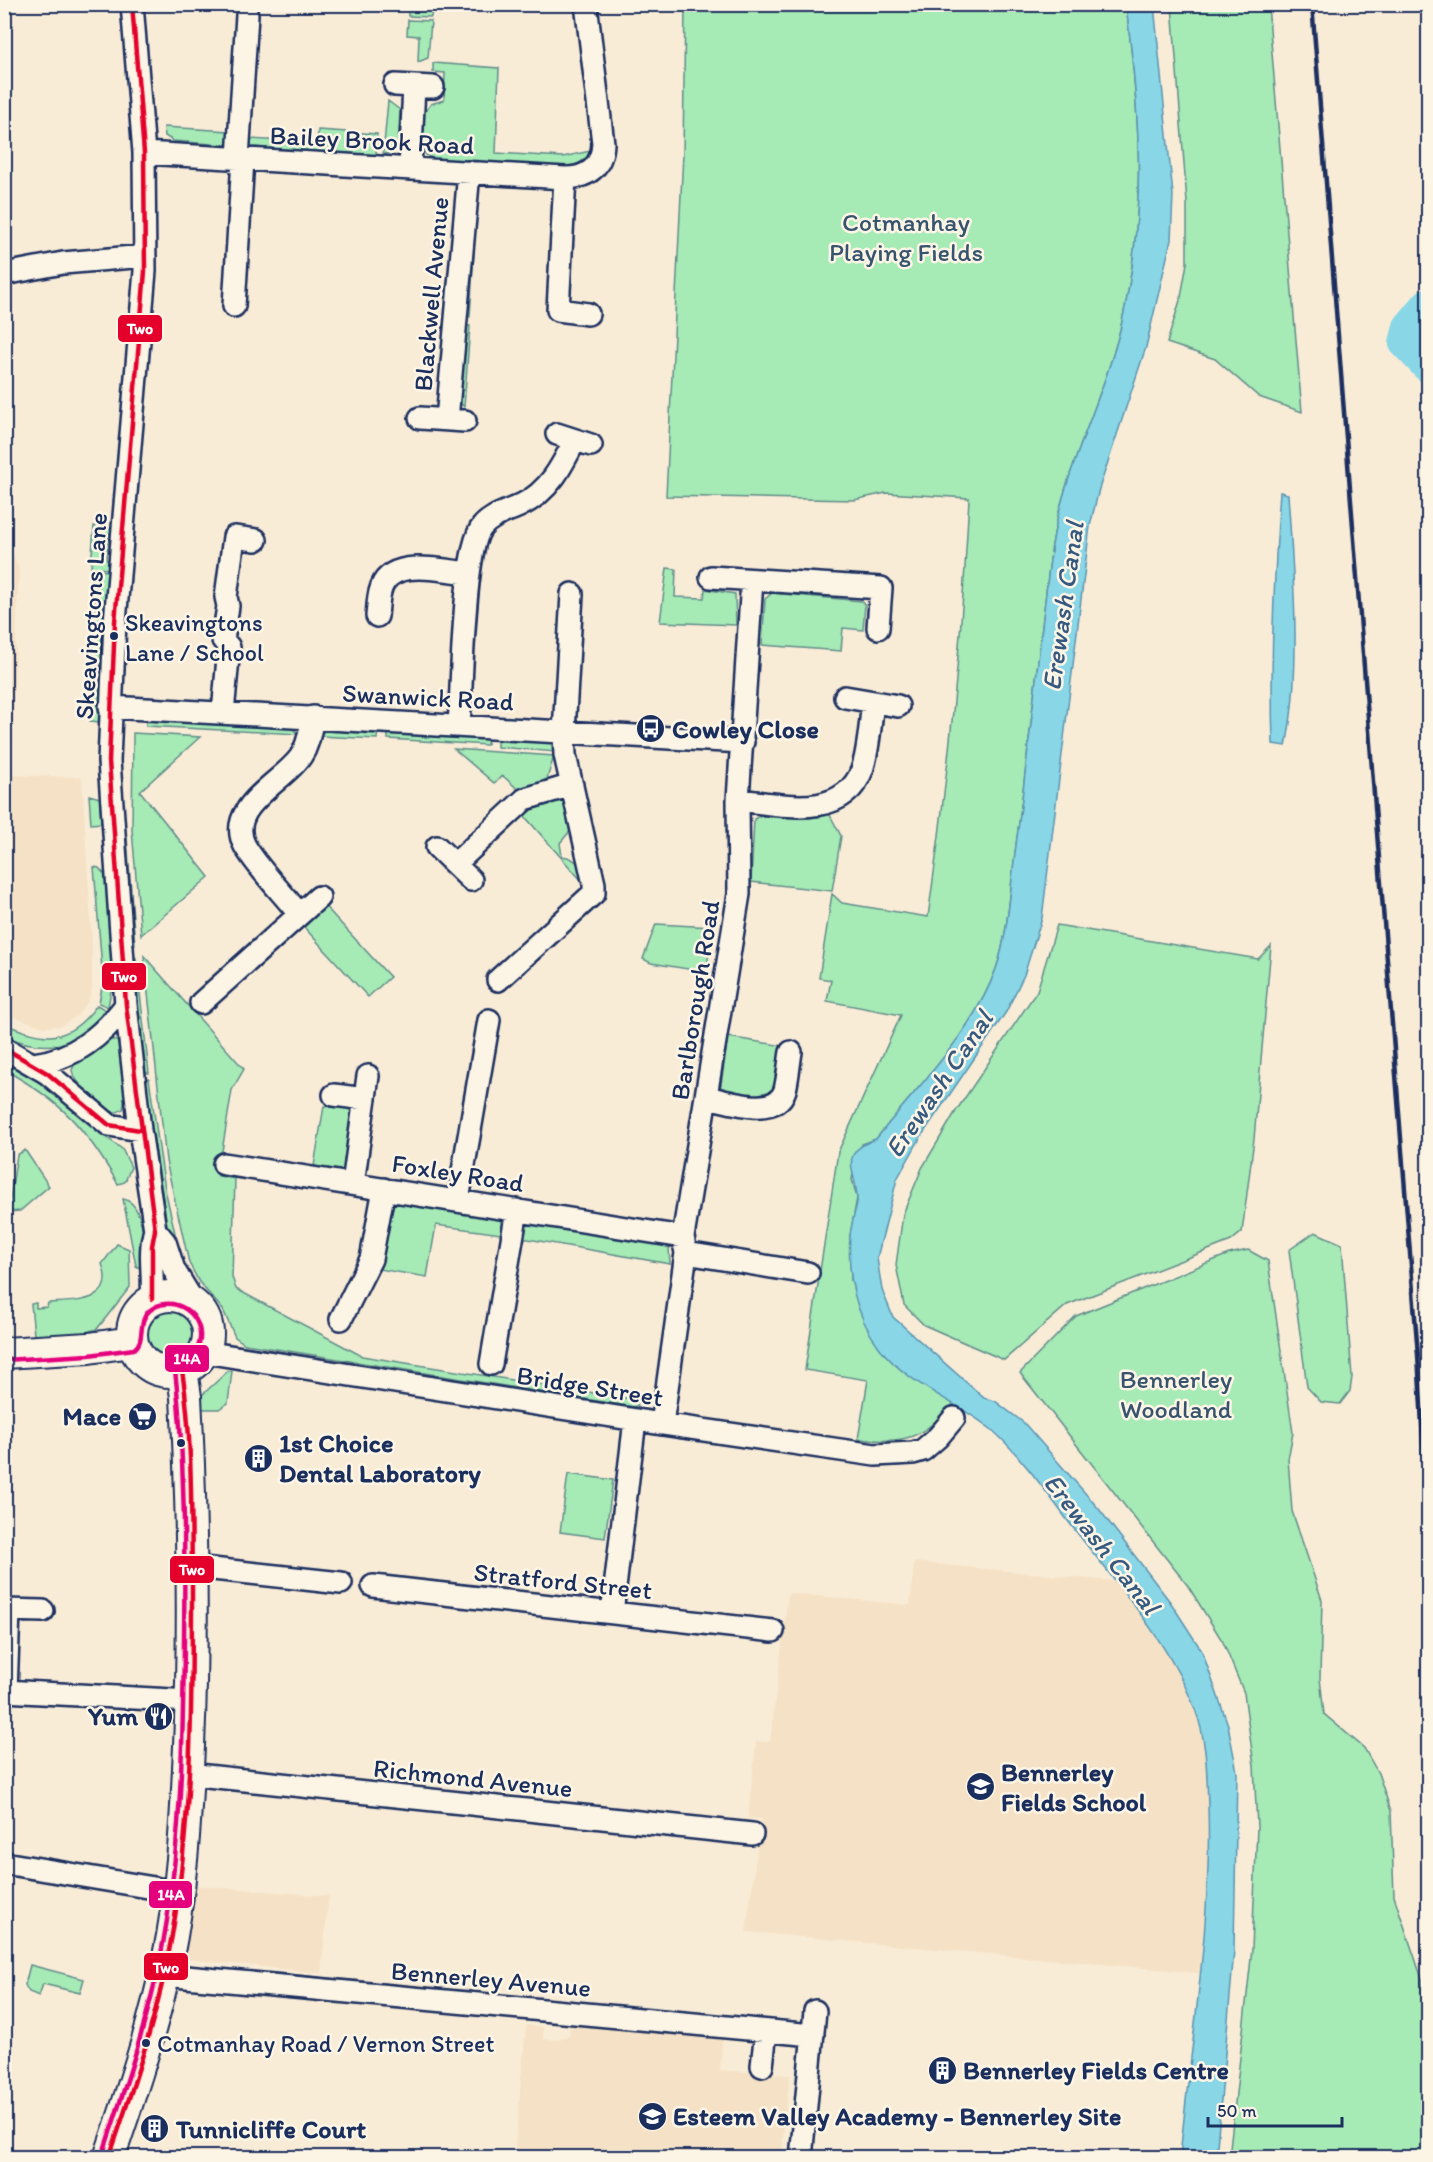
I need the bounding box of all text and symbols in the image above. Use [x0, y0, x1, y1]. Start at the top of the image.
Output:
street label: Bailey Brook Road [269, 119, 475, 161]
street label: Blackwell Avenue [407, 195, 455, 393]
park label: Cotmanhay Playing Fields [829, 206, 983, 268]
line badge: Two [117, 314, 163, 343]
text: Two [126, 319, 153, 338]
street label: Skeavingtons Lane [68, 512, 114, 720]
water label: Erewash Canal [1034, 517, 1091, 693]
place label: Skeavingtons Lane / School [125, 608, 264, 667]
marker: Skeavingtons Lane / School [108, 630, 120, 642]
street label: Swanwick Road [341, 677, 515, 717]
bus stop icon: Cowley Close [635, 713, 667, 745]
place label: Cowley Close [672, 713, 819, 745]
street label: Barlborough Road [663, 897, 727, 1102]
line badge: Two [101, 962, 147, 991]
text: Two [110, 967, 137, 986]
water label: Erewash Canal [877, 1002, 1001, 1164]
street label: Foxley Road [390, 1147, 527, 1199]
line badge: 14A [164, 1344, 210, 1373]
text: 14A [173, 1349, 201, 1368]
street label: Bridge Street [514, 1359, 666, 1413]
park label: Bennerley Woodland [1120, 1363, 1233, 1425]
place label: Mace [62, 1400, 121, 1432]
supermarket icon: Mace [126, 1400, 158, 1432]
place label: 1st Choice Dental Laboratory [279, 1427, 481, 1489]
unlabelled marker [175, 1437, 187, 1449]
building icon: 1st Choice Dental Laboratory [242, 1442, 274, 1474]
water label: Erewash Canal [1037, 1466, 1169, 1623]
line badge: Two [169, 1555, 215, 1584]
street label: Stratford Street [472, 1556, 654, 1606]
text: Two [178, 1560, 205, 1579]
place label: Yum [87, 1700, 138, 1732]
restaurant icon: Yum [143, 1700, 175, 1732]
street label: Richmond Avenue [372, 1752, 574, 1804]
place label: Bennerley Fields School [1001, 1756, 1147, 1818]
school or university icon: Bennerley Fields School [964, 1771, 996, 1803]
line badge: 14A [148, 1880, 193, 1909]
text: 14A [157, 1885, 185, 1904]
line badge: Two [143, 1952, 189, 1981]
street label: Bennerley Avenue [390, 1954, 592, 2004]
text: Two [152, 1958, 179, 1977]
place label: Cotmanhay Road / Vernon Street [157, 2029, 495, 2058]
marker: Cotmanhay Road / Vernon Street [140, 2037, 152, 2049]
building icon: Bennerley Fields Centre [926, 2054, 958, 2086]
place label: Bennerley Fields Centre [963, 2054, 1229, 2086]
scale bar [1208, 2090, 1342, 2128]
school or university icon: Esteem Valley Academy - Bennerley Site [636, 2100, 668, 2132]
place label: Esteem Valley Academy - Bennerley Site [673, 2100, 1121, 2132]
text: 50 m [1217, 2100, 1257, 2122]
building icon: Tunnicliffe Court [139, 2113, 171, 2145]
place label: Tunnicliffe Court [175, 2113, 366, 2145]

